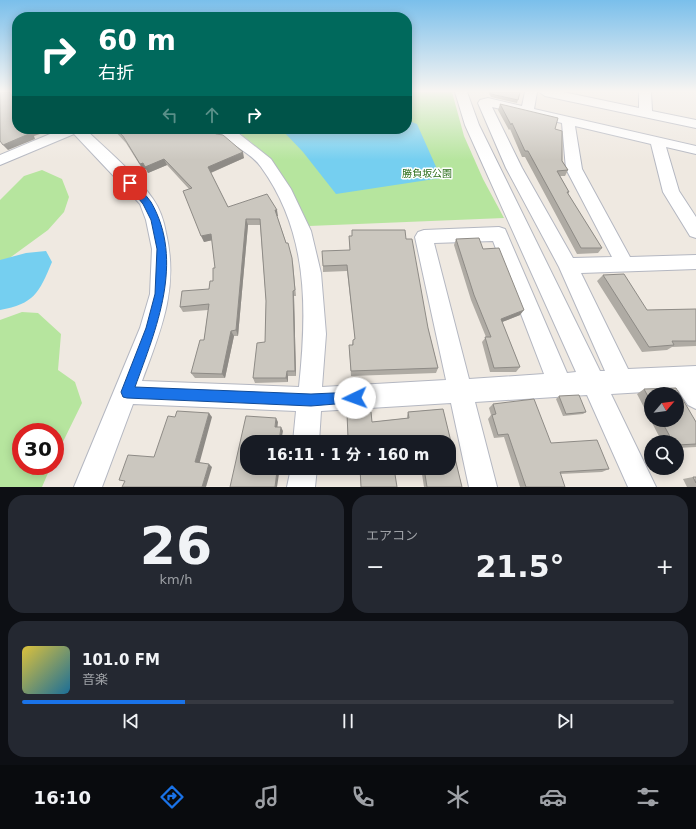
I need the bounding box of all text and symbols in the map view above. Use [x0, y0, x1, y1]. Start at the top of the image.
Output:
text: 60 m [98, 24, 176, 57]
icon: right [32, 28, 84, 80]
text: 右折 [98, 62, 134, 83]
icon: left [159, 104, 181, 126]
icon: ahead [201, 104, 223, 126]
icon: right [243, 104, 265, 126]
pin [113, 166, 147, 200]
park label: 勝負坂公園 [402, 168, 452, 179]
icon: arrive [119, 172, 141, 194]
position arrow [334, 377, 376, 419]
north arrow [644, 387, 684, 427]
map controls [644, 387, 684, 475]
speed limit sign: 30 [12, 423, 64, 475]
button: search [644, 435, 684, 475]
text: 16:11 · 1 分 · 160 m [267, 446, 429, 464]
text: 26 [140, 516, 212, 576]
text: エアコン [366, 528, 418, 543]
text: 21.5° [475, 549, 565, 584]
text: − [366, 554, 384, 579]
text: + [656, 554, 674, 579]
text: km/h [160, 572, 192, 587]
text: 101.0 FM [82, 651, 160, 669]
text: 音楽 [82, 672, 108, 687]
icon: previous [120, 710, 142, 732]
icon: pause [337, 710, 359, 732]
icon: next [554, 710, 576, 732]
icon: directions [158, 783, 186, 811]
icon: music [253, 783, 281, 811]
icon: phone [349, 783, 377, 811]
icon: climate [444, 783, 472, 811]
icon: car [539, 783, 567, 811]
icon: filters [634, 783, 662, 811]
text: 16:10 [34, 787, 91, 808]

